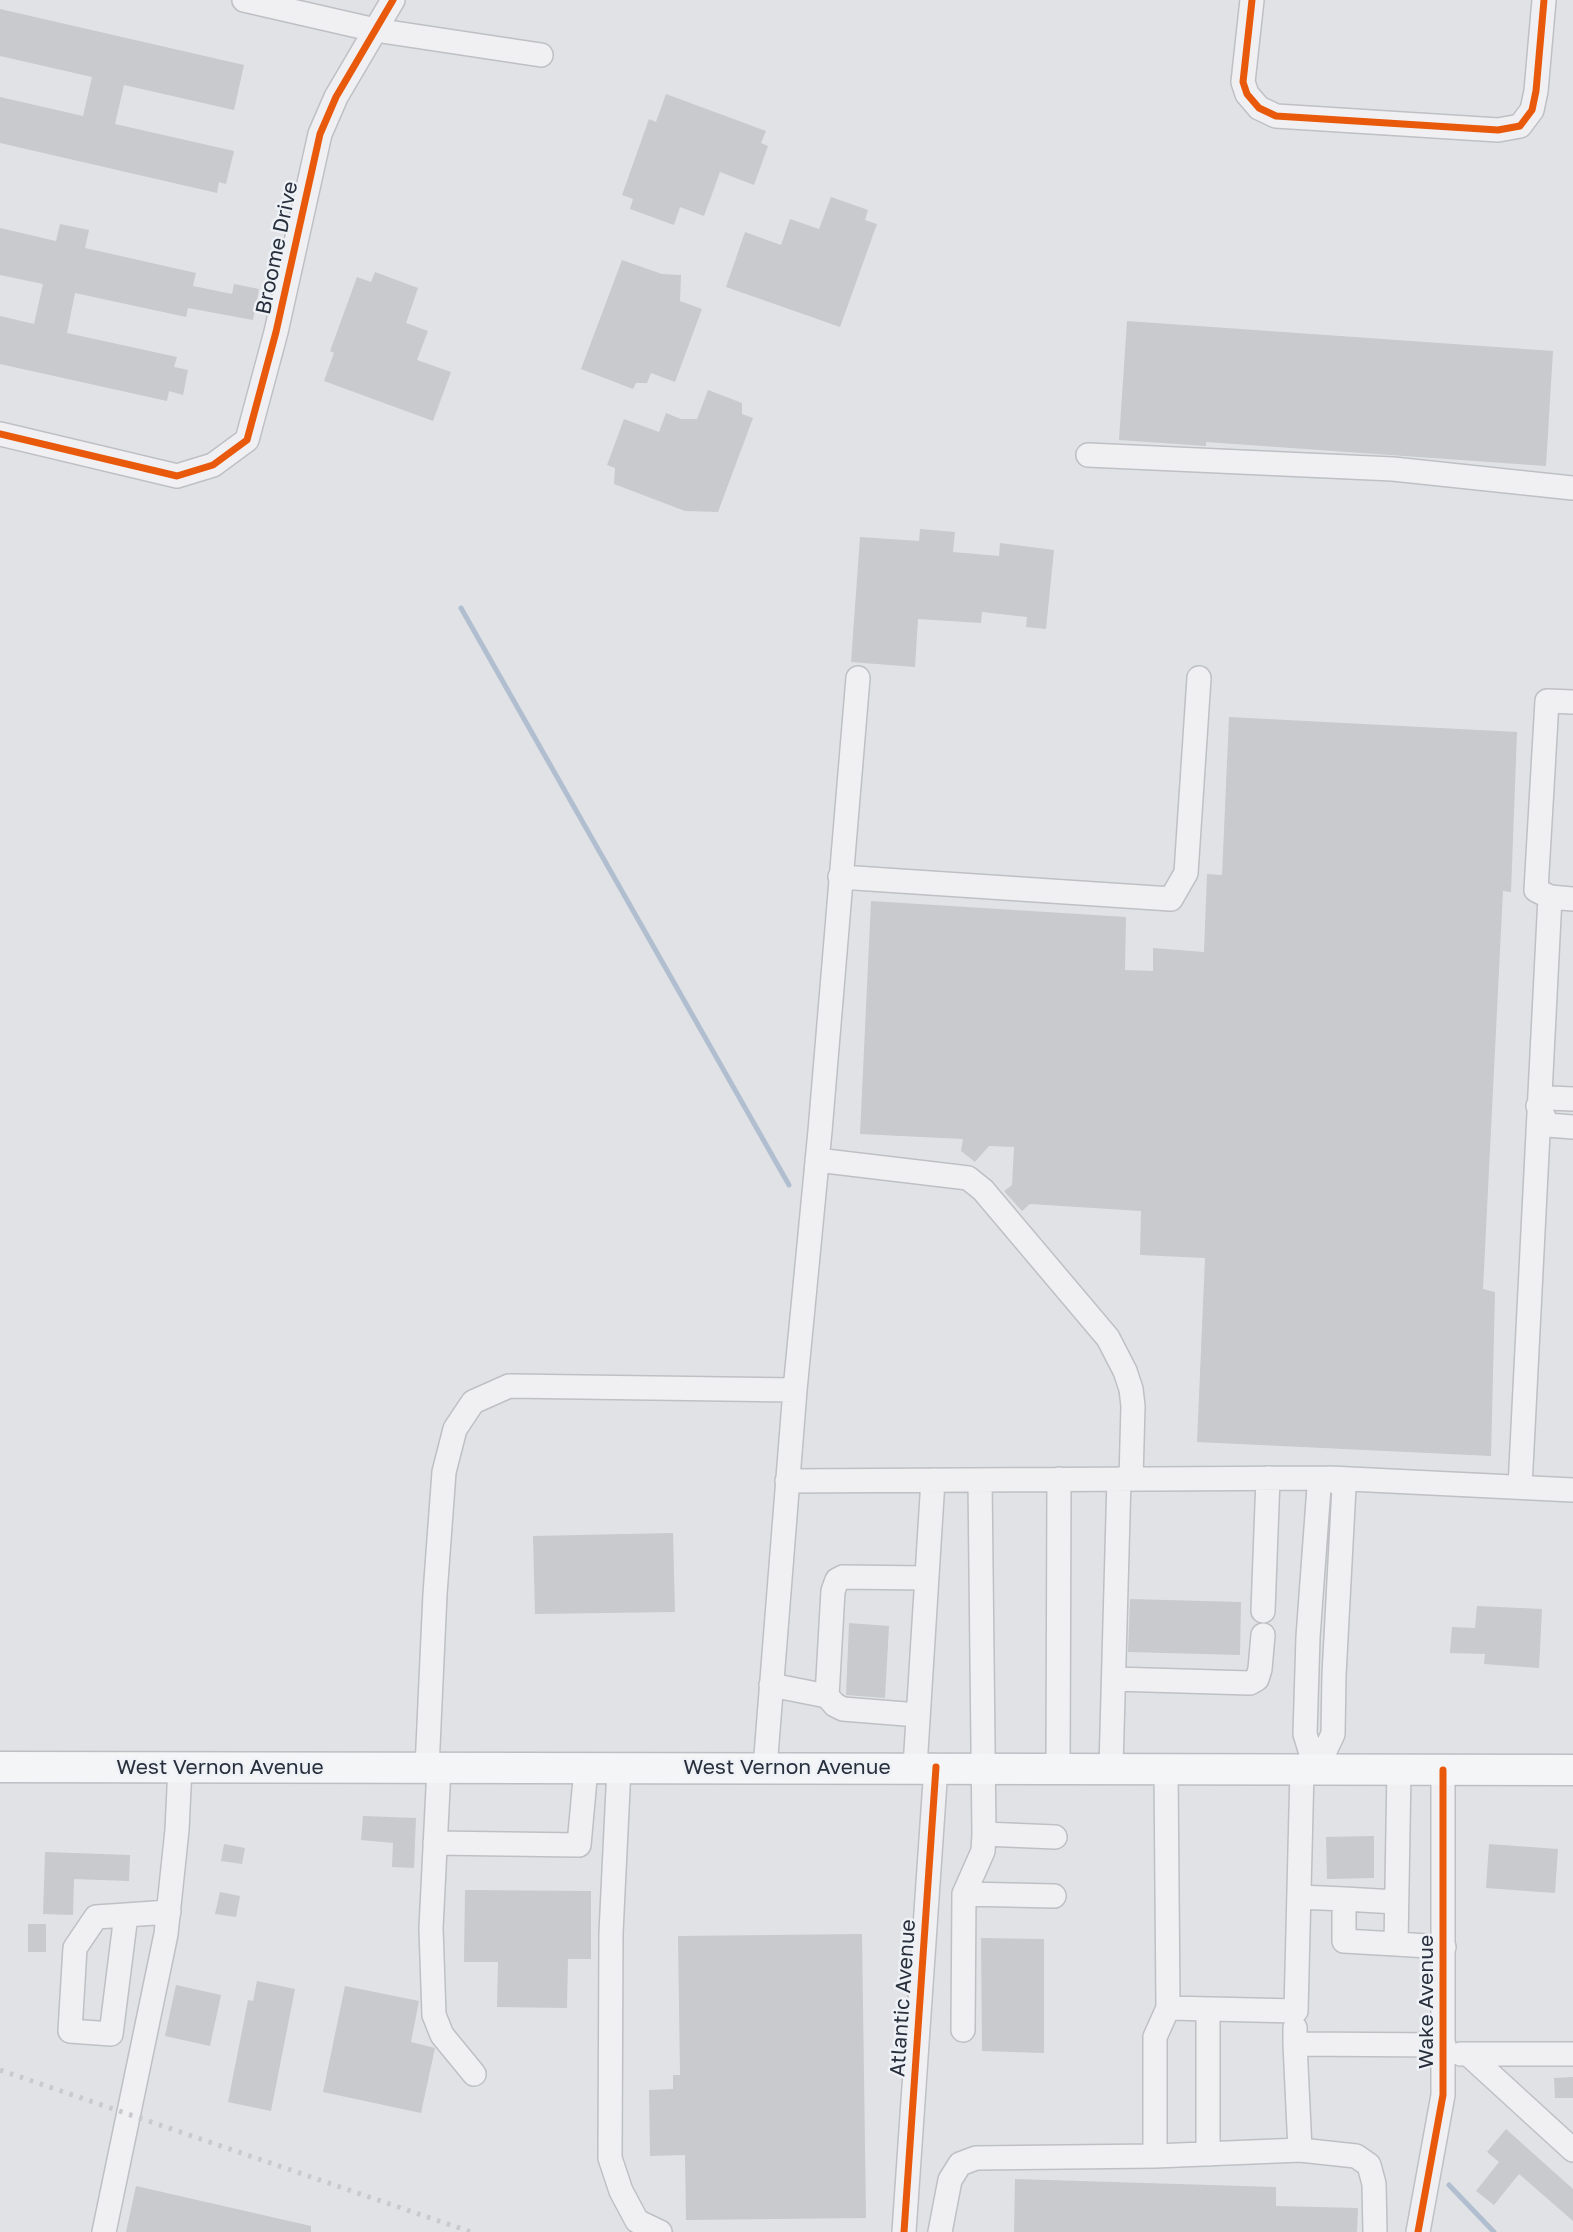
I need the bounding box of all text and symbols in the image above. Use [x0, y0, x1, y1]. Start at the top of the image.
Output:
street label: Broome Drive [251, 179, 303, 317]
street label: West Vernon Avenue [116, 1754, 324, 1780]
street label: West Vernon Avenue [683, 1754, 891, 1780]
street label: Atlantic Avenue [885, 1918, 921, 2078]
street label: Wake Avenue [1413, 1935, 1439, 2069]

